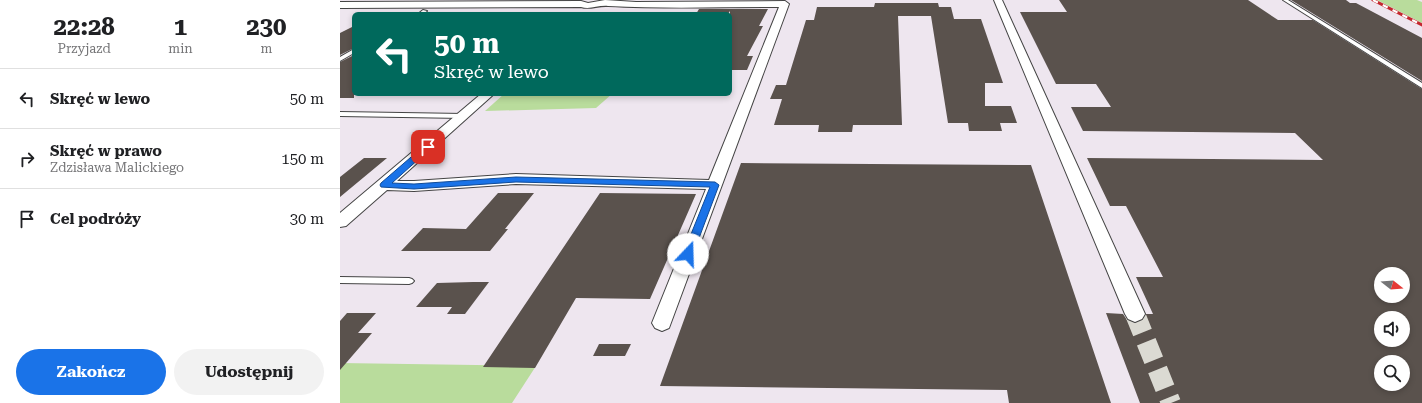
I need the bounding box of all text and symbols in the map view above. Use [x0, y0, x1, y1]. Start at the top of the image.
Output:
text: 22:28 [54, 13, 115, 41]
text: 1 [174, 13, 187, 41]
text: 230 [246, 13, 287, 41]
text: 50 m [434, 27, 499, 60]
icon: left [368, 28, 420, 80]
text: Przyjazd [58, 41, 111, 56]
text: min [168, 41, 193, 56]
text: m [260, 41, 272, 56]
text: Skręć w lewo [434, 61, 549, 82]
icon: left [16, 88, 38, 110]
text: Skręć w lewo [50, 90, 150, 108]
text: 50 m [290, 90, 324, 108]
pin [411, 130, 445, 164]
icon: arrive [417, 136, 439, 158]
text: Skręć w prawo [50, 142, 162, 160]
icon: right [16, 148, 38, 170]
text: 150 m [281, 150, 324, 168]
text: Zdzisława Malickiego [50, 160, 184, 175]
icon: arrive [16, 208, 38, 230]
text: Cel podróży [50, 210, 141, 228]
text: 30 m [290, 210, 324, 228]
position arrow [667, 233, 709, 275]
north arrow [1374, 267, 1410, 303]
map controls [1374, 267, 1410, 391]
button: sound [1374, 311, 1410, 347]
button: Zakończ [16, 349, 166, 395]
button: Udostępnij [174, 349, 324, 395]
button: search [1374, 355, 1410, 391]

